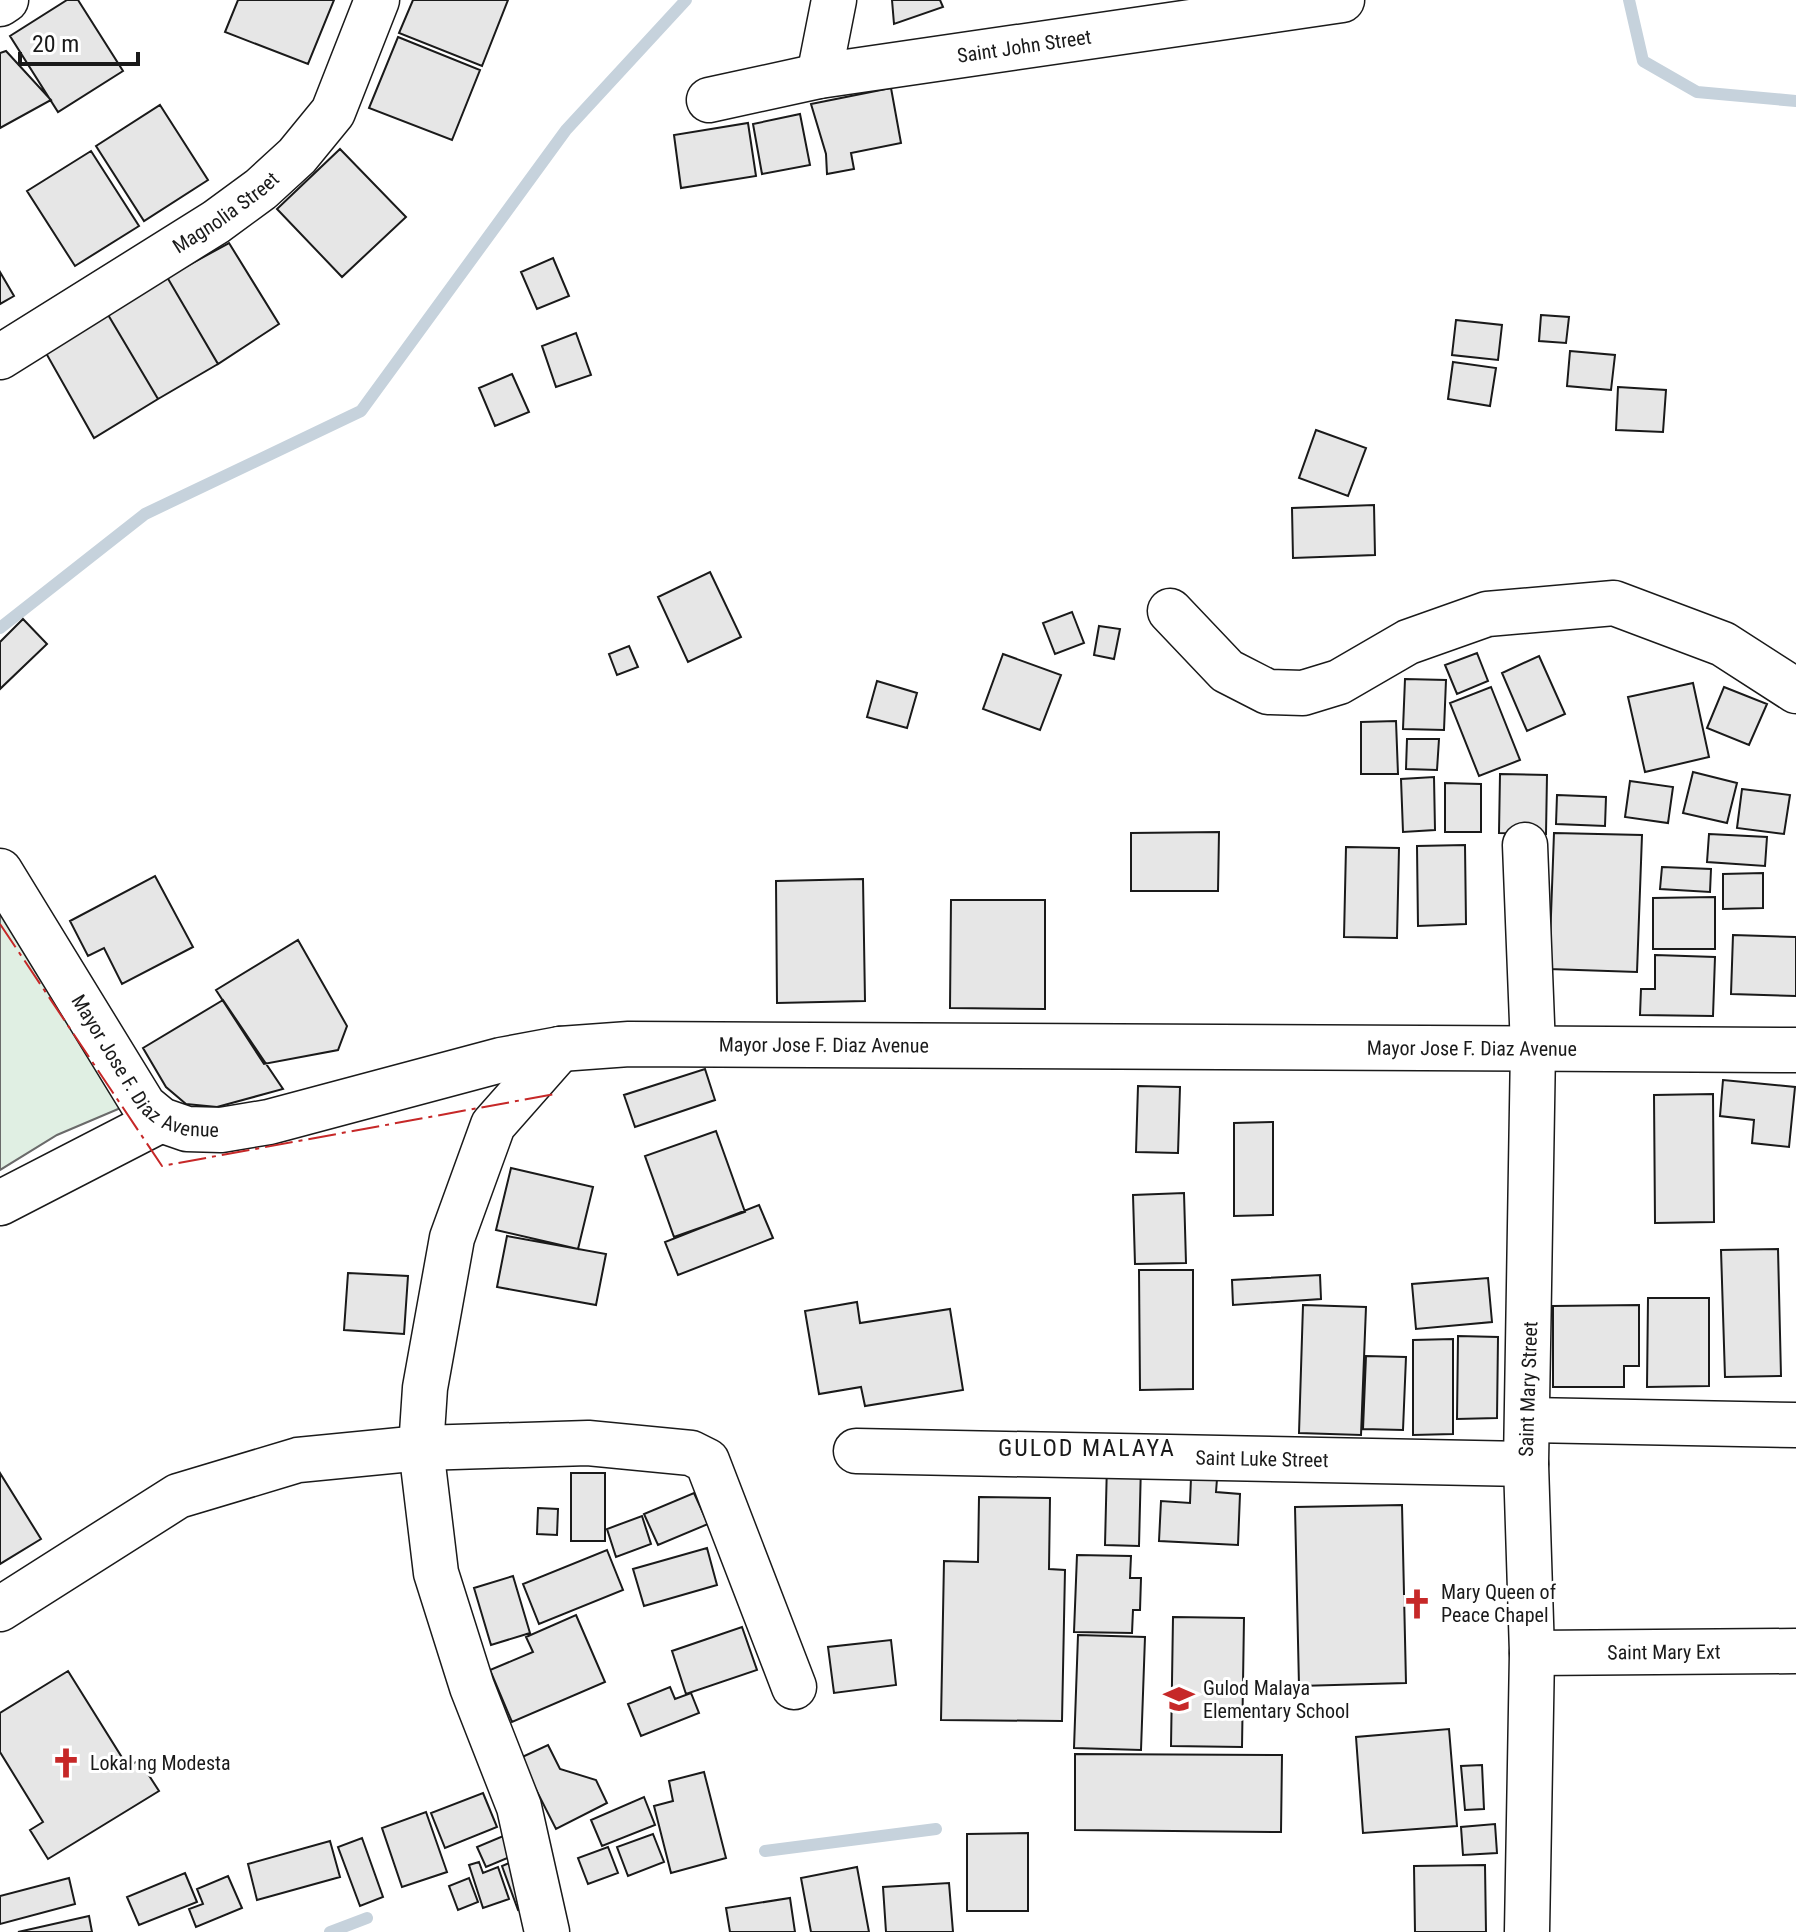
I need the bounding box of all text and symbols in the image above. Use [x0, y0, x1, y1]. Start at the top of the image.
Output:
scale bar [20, 16, 138, 66]
street label: Saint John Street [956, 25, 1093, 68]
text: 20 m [32, 30, 79, 58]
street label: Magnolia Street [168, 167, 284, 258]
street label: Mayor Jose F. Diaz Avenue [67, 990, 219, 1142]
street label: Mayor Jose F. Diaz Avenue [719, 1032, 929, 1058]
street label: Mayor Jose F. Diaz Avenue [1367, 1036, 1577, 1061]
street label: Saint Mary Street [1514, 1321, 1542, 1457]
district label: GULOD MALAYA [998, 1434, 1176, 1462]
street label: Saint Luke Street [1195, 1446, 1329, 1472]
place label: Mary Queen of Peace Chapel [1441, 1580, 1557, 1627]
church icon: Mary Queen of Peace Chapel [1400, 1587, 1434, 1621]
street label: Saint Mary Ext [1607, 1640, 1721, 1664]
place label: Gulod Malaya Elementary School [1203, 1676, 1350, 1723]
school or university icon: Gulod Malaya Elementary School [1162, 1682, 1196, 1716]
church icon: Lokal ng Modesta [49, 1746, 83, 1780]
place label: Lokal ng Modesta [90, 1751, 231, 1775]

